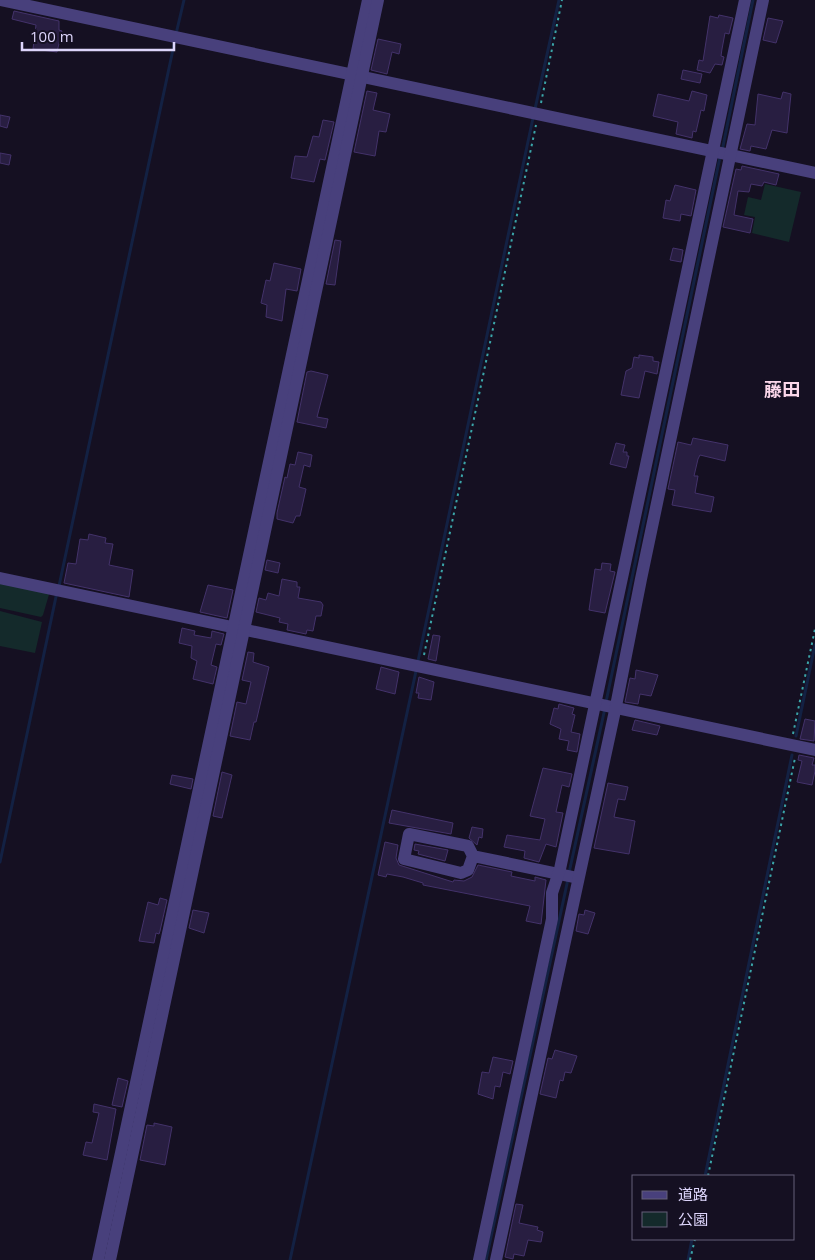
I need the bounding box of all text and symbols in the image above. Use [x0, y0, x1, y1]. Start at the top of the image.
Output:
scale bar [22, 20, 175, 52]
text: 100 m [30, 26, 74, 46]
district label: 藤田 [764, 377, 800, 401]
legend [632, 1175, 795, 1240]
text: 道路 [678, 1184, 708, 1204]
text: 公園 [678, 1209, 708, 1229]

